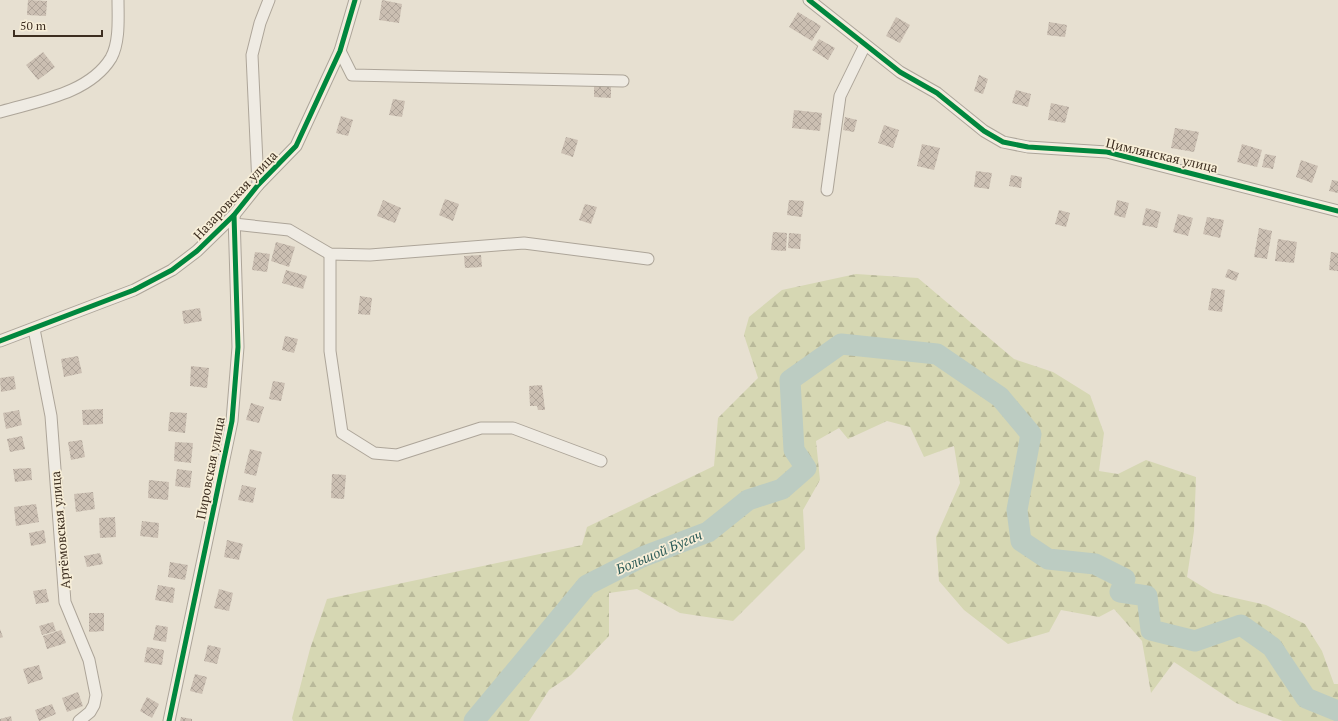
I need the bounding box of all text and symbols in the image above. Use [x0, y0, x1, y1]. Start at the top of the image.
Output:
scale bar [14, 12, 102, 38]
text: 50 m [20, 18, 47, 33]
street label: Цимлянская улица [1104, 133, 1220, 177]
street label: Назаровская улица [189, 146, 281, 243]
street label: Пировская улица [191, 415, 229, 521]
street label: Артёмовская улица [46, 470, 74, 590]
water label: Большой Бугач [612, 525, 705, 579]

